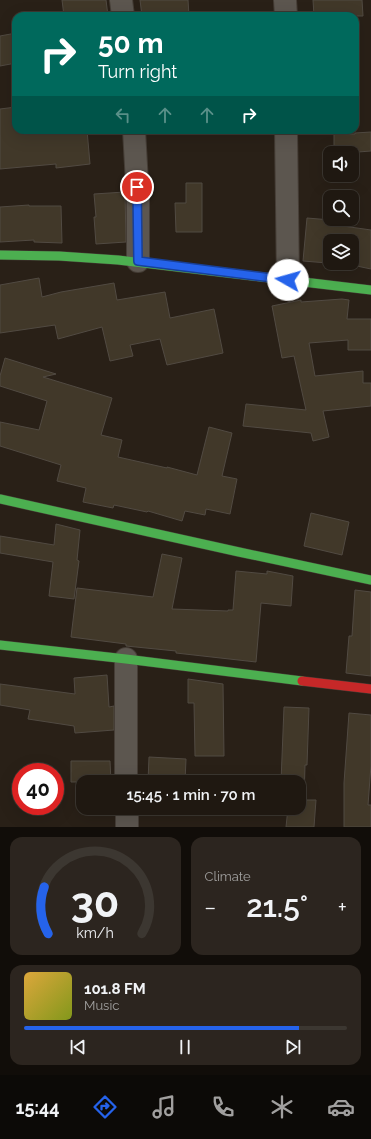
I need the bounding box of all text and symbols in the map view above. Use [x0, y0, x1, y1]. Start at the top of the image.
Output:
text: 50 m [98, 27, 164, 60]
icon: right [32, 28, 84, 80]
text: Turn right [98, 61, 177, 82]
icon: left [112, 104, 134, 126]
icon: ahead [154, 104, 176, 126]
icon: ahead [196, 104, 218, 126]
icon: right [238, 104, 260, 126]
map controls [323, 146, 359, 270]
button: sound [323, 146, 359, 182]
pin [120, 170, 154, 204]
icon: arrive [126, 176, 148, 198]
button: search [323, 190, 359, 226]
button: layers [323, 234, 359, 270]
position arrow [267, 259, 309, 301]
speed limit sign: 40 [12, 763, 64, 815]
text: 15:45 · 1 min · 70 m [127, 786, 255, 804]
text: Climate [205, 869, 251, 884]
text: 30 [71, 878, 120, 927]
text: 21.5° [246, 889, 308, 924]
text: − [205, 894, 216, 920]
text: + [338, 894, 347, 920]
text: km/h [76, 925, 114, 941]
text: 101.8 FM [84, 980, 146, 998]
text: Music [84, 998, 119, 1013]
icon: previous [67, 1036, 89, 1058]
icon: pause [174, 1036, 196, 1058]
icon: next [282, 1036, 304, 1058]
icon: directions [91, 1093, 119, 1121]
icon: music [150, 1093, 178, 1121]
icon: phone [209, 1093, 237, 1121]
icon: climate [268, 1093, 296, 1121]
icon: car [327, 1093, 355, 1121]
text: 15:44 [16, 1097, 59, 1118]

